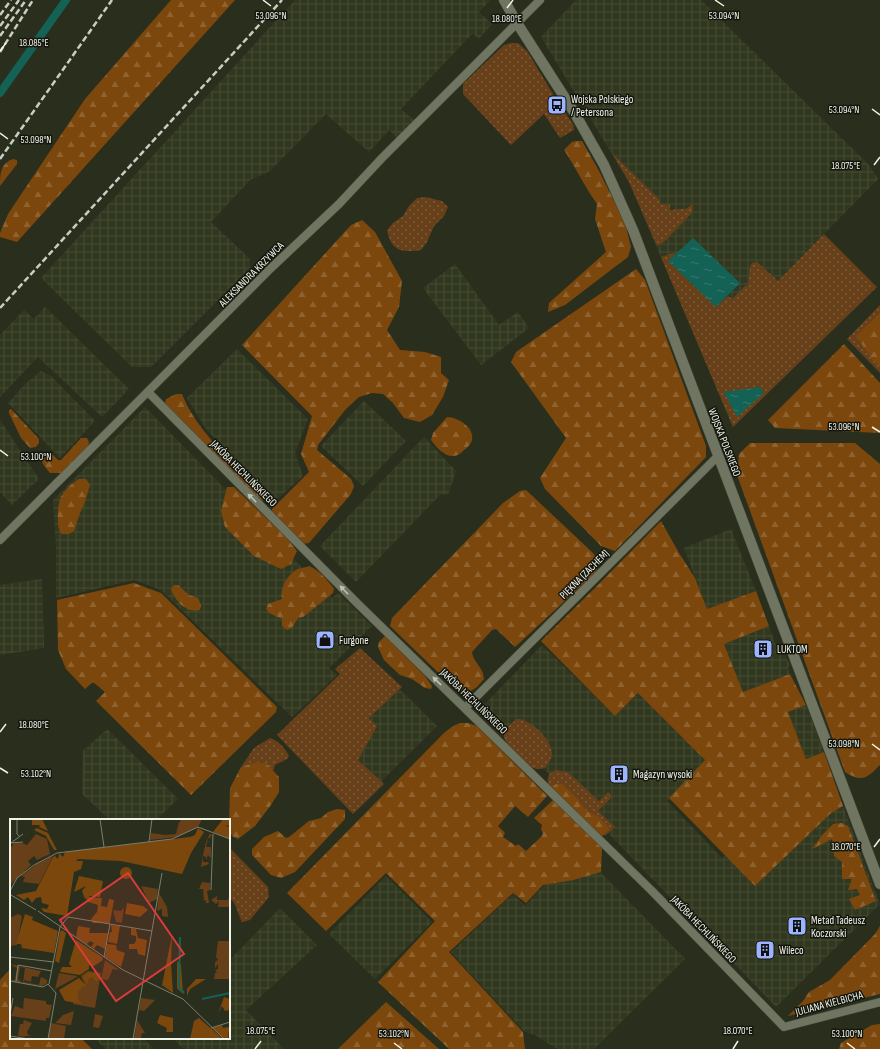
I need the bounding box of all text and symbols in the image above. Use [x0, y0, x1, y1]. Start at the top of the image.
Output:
text: 53.096°N [255, 10, 287, 22]
text: 53.094°N [709, 10, 739, 22]
text: 18.080°E [492, 13, 522, 25]
text: 18.085°E [19, 37, 49, 49]
place label: Wojska Polskiego / Petersona [571, 93, 634, 119]
bus stop icon: Wojska Polskiego / Petersona [546, 94, 568, 116]
text: 53.094°N [829, 104, 859, 116]
text: 53.098°N [21, 134, 51, 146]
text: 18.075°E [832, 160, 860, 172]
street label: ALEKSANDRA KRZYWCA [215, 239, 287, 310]
street label: WOJSKA POLSKIEGO [706, 406, 744, 478]
text: 53.096°N [828, 421, 860, 433]
street label: JAKÓBA HECHLIŃSKIEGO [207, 437, 280, 509]
text: 53.100°N [21, 451, 51, 463]
one-way arrow [247, 493, 257, 503]
street label: PIĘKNA (ZACHEM) [557, 547, 612, 602]
one-way arrow [339, 585, 349, 595]
shop icon: Furgone [314, 629, 336, 651]
place label: Furgone [339, 634, 369, 647]
building icon: LUKTOM [752, 638, 774, 660]
place label: LUKTOM [777, 643, 808, 656]
street label: JAKÓBA HECHLIŃSKIEGO [437, 665, 510, 737]
one-way arrow [432, 676, 442, 686]
text: 18.080°E [19, 719, 49, 731]
text: 53.098°N [829, 738, 859, 750]
building icon: Magazyn wysoki [608, 763, 630, 785]
text: 53.102°N [21, 768, 51, 780]
place label: Magazyn wysoki [633, 768, 692, 781]
inset map [10, 819, 230, 1039]
text: 18.070°E [831, 841, 861, 853]
street label: JAKÓBA HECHLIŃSKIEGO [668, 892, 739, 966]
place label: Metad Tadeusz Koczorski [811, 914, 865, 940]
building icon: Metad Tadeusz Koczorski [786, 915, 808, 937]
building icon: Wileco [754, 939, 776, 961]
place label: Wileco [779, 944, 804, 957]
street label: JULIANA KIELBICHA [793, 988, 865, 1019]
text: 18.075°E [247, 1025, 275, 1037]
text: 18.070°E [723, 1025, 753, 1037]
text: 53.102°N [379, 1028, 409, 1040]
text: 53.100°N [832, 1028, 862, 1040]

